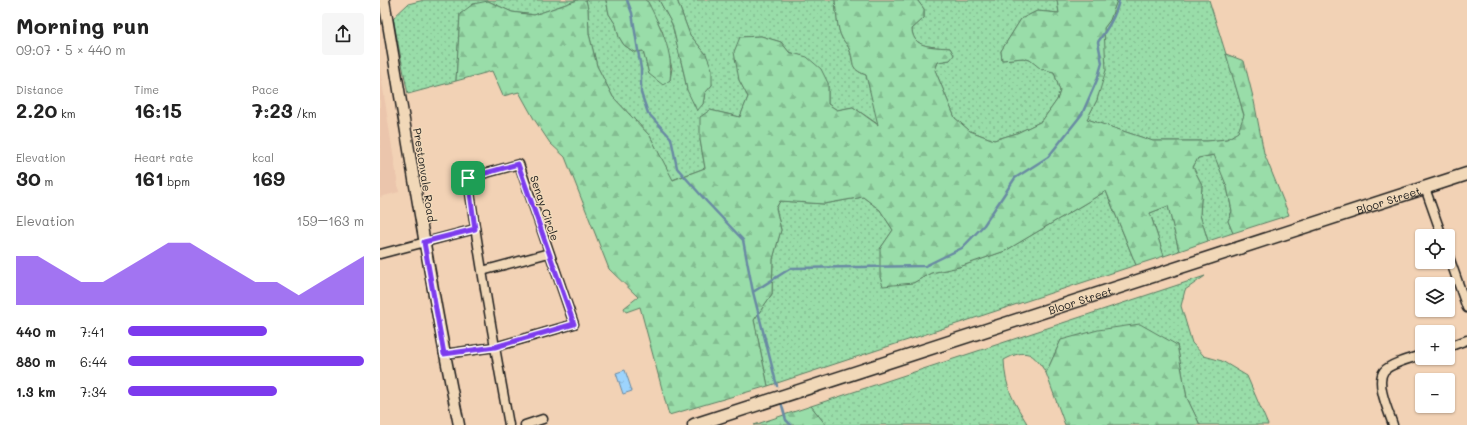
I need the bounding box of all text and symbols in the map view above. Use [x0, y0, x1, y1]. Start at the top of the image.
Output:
text: Morning run [16, 11, 149, 40]
button: share [322, 13, 364, 55]
text: 09:07 · 5 × 440 m [16, 41, 126, 58]
text: Distance [16, 82, 63, 97]
text: Time [134, 82, 159, 97]
text: Pace [252, 82, 279, 97]
text: 2.20 [16, 97, 57, 123]
text: 16:15 [134, 97, 182, 123]
text: 7:23 [252, 97, 293, 123]
text: km [57, 106, 76, 121]
text: /km [293, 106, 317, 121]
street label: Prestonvale Road [410, 127, 440, 223]
text: Elevation [16, 150, 65, 165]
text: Heart rate [134, 150, 193, 165]
text: kcal [252, 150, 274, 165]
pin [451, 161, 485, 195]
text: 30 [16, 165, 41, 191]
text: 161 [134, 165, 164, 191]
text: 169 [252, 165, 285, 191]
icon: arrive [457, 167, 479, 189]
street label: Senay Circle [527, 173, 563, 243]
text: m [41, 174, 53, 189]
text: bpm [164, 174, 190, 189]
street label: Bloor Street [1354, 182, 1423, 217]
text: Elevation [16, 212, 74, 229]
text: 159–163 m [296, 212, 364, 229]
map controls [1415, 229, 1455, 413]
button: locate [1415, 229, 1455, 269]
button: layers [1415, 277, 1455, 317]
street label: Bloor Street [1046, 282, 1114, 317]
text: 440 m [16, 323, 56, 340]
text: 7:41 [80, 323, 105, 340]
button: + [1415, 325, 1455, 365]
text: 880 m [16, 353, 55, 370]
text: 6:44 [80, 353, 107, 370]
button: − [1415, 373, 1455, 413]
text: 1.3 km [16, 383, 56, 400]
text: 7:34 [80, 383, 107, 400]

